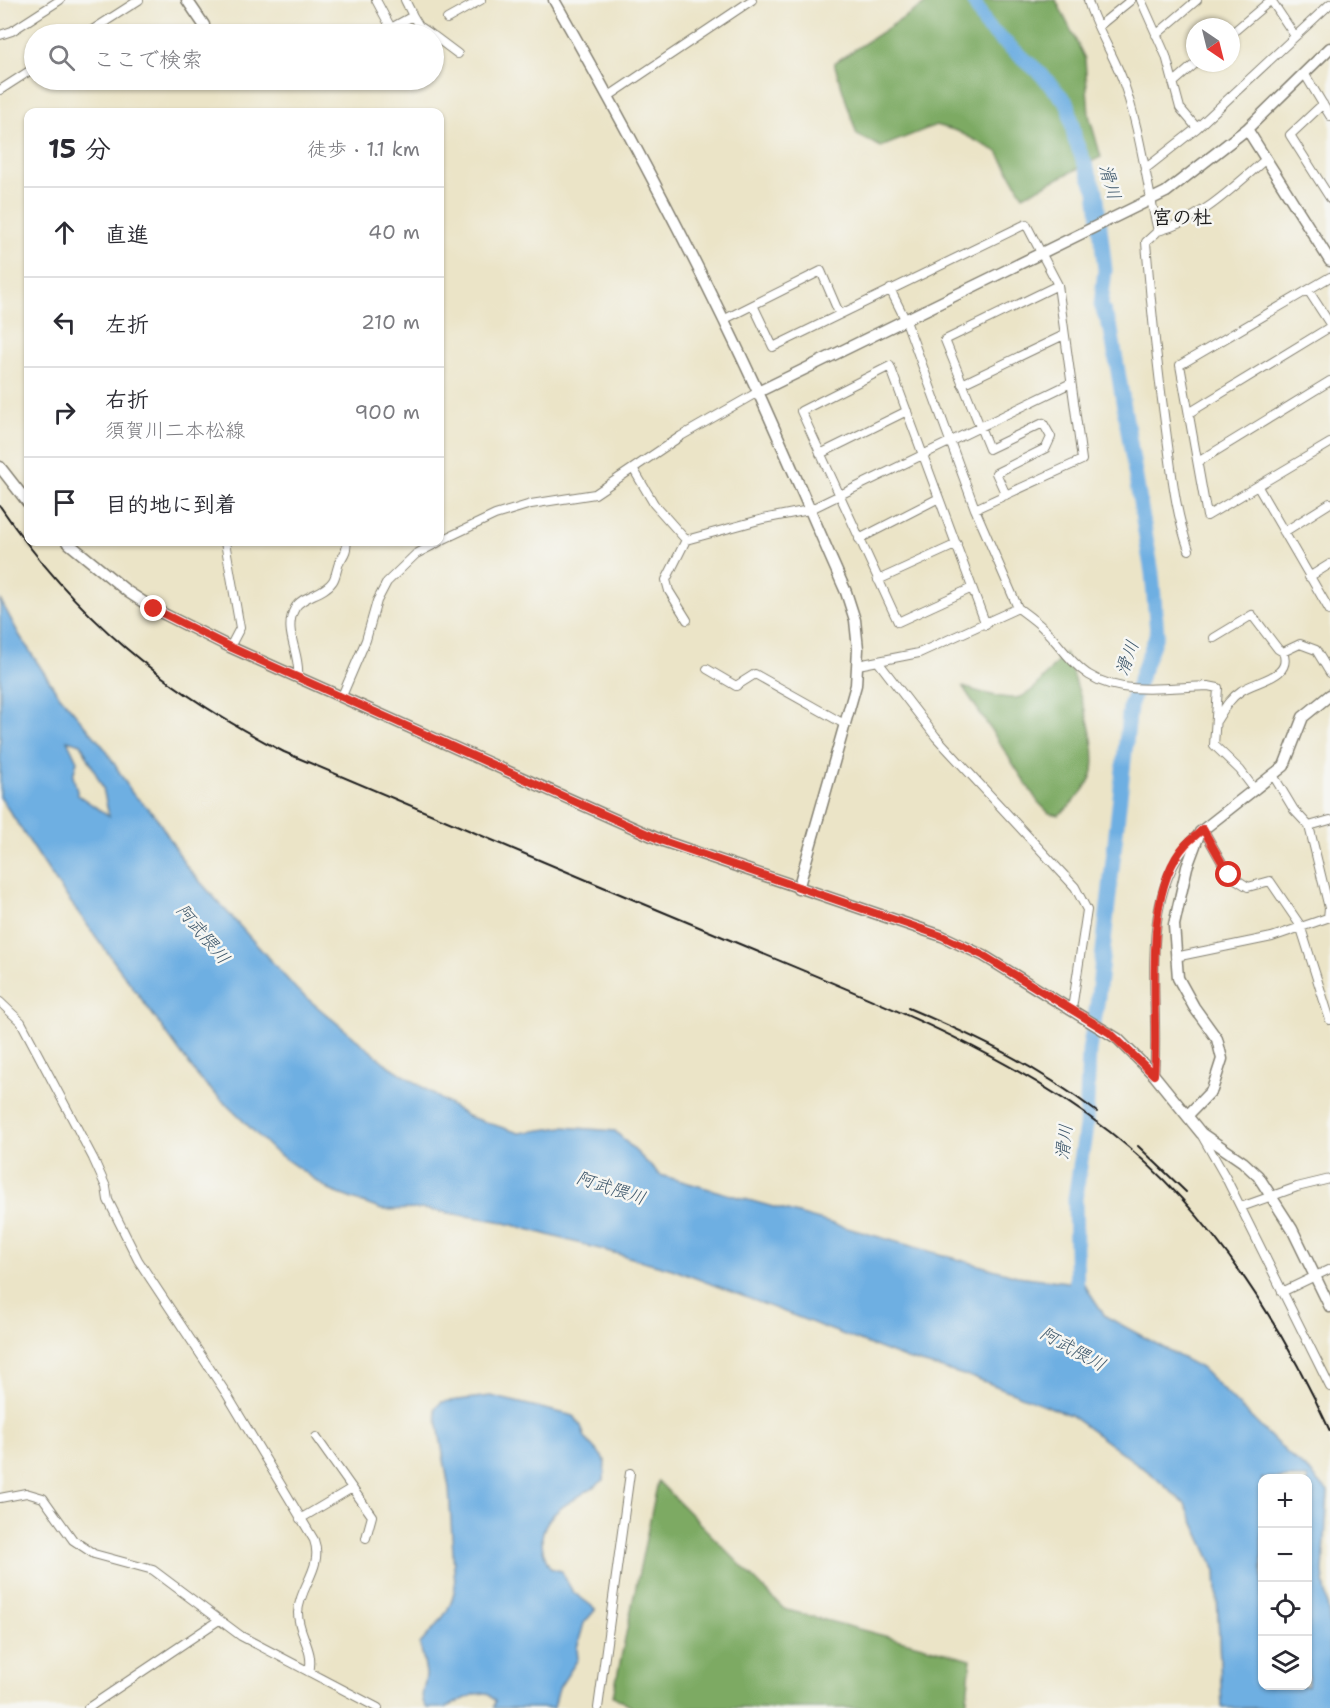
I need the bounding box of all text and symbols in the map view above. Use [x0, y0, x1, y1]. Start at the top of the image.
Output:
north arrow [1186, 18, 1240, 72]
search box [24, 24, 444, 90]
icon: search [45, 41, 78, 74]
text: ここで検索 [93, 45, 203, 74]
text: 15 分 [48, 131, 111, 166]
text: 徒歩 · 1.1 km [307, 136, 420, 162]
water label: 滑川 [1094, 161, 1126, 203]
district label: 宮の杜 [1152, 204, 1212, 230]
icon: ahead [48, 216, 81, 249]
text: 40 m [368, 219, 420, 245]
text: 直進 [105, 220, 149, 249]
icon: left [48, 306, 81, 339]
text: 210 m [361, 309, 420, 335]
text: 左折 [105, 310, 149, 339]
text: 右折 [105, 385, 149, 414]
icon: right [48, 396, 81, 429]
text: 900 m [354, 399, 420, 425]
text: 須賀川二本松線 [105, 417, 245, 443]
icon: arrive [48, 486, 81, 519]
text: 目的地に到着 [105, 490, 237, 519]
route end [140, 595, 166, 621]
water label: 滑川 [1110, 637, 1144, 679]
route start [1215, 861, 1241, 887]
water label: 阿武隈川 [171, 899, 235, 969]
water label: 滑川 [1050, 1123, 1078, 1161]
water label: 阿武隈川 [573, 1165, 649, 1211]
water label: 阿武隈川 [1036, 1321, 1110, 1377]
map controls [1258, 1474, 1312, 1690]
button: + [1258, 1474, 1312, 1528]
button: − [1258, 1528, 1312, 1582]
button: locate [1258, 1582, 1312, 1636]
button: layers [1258, 1636, 1312, 1690]

